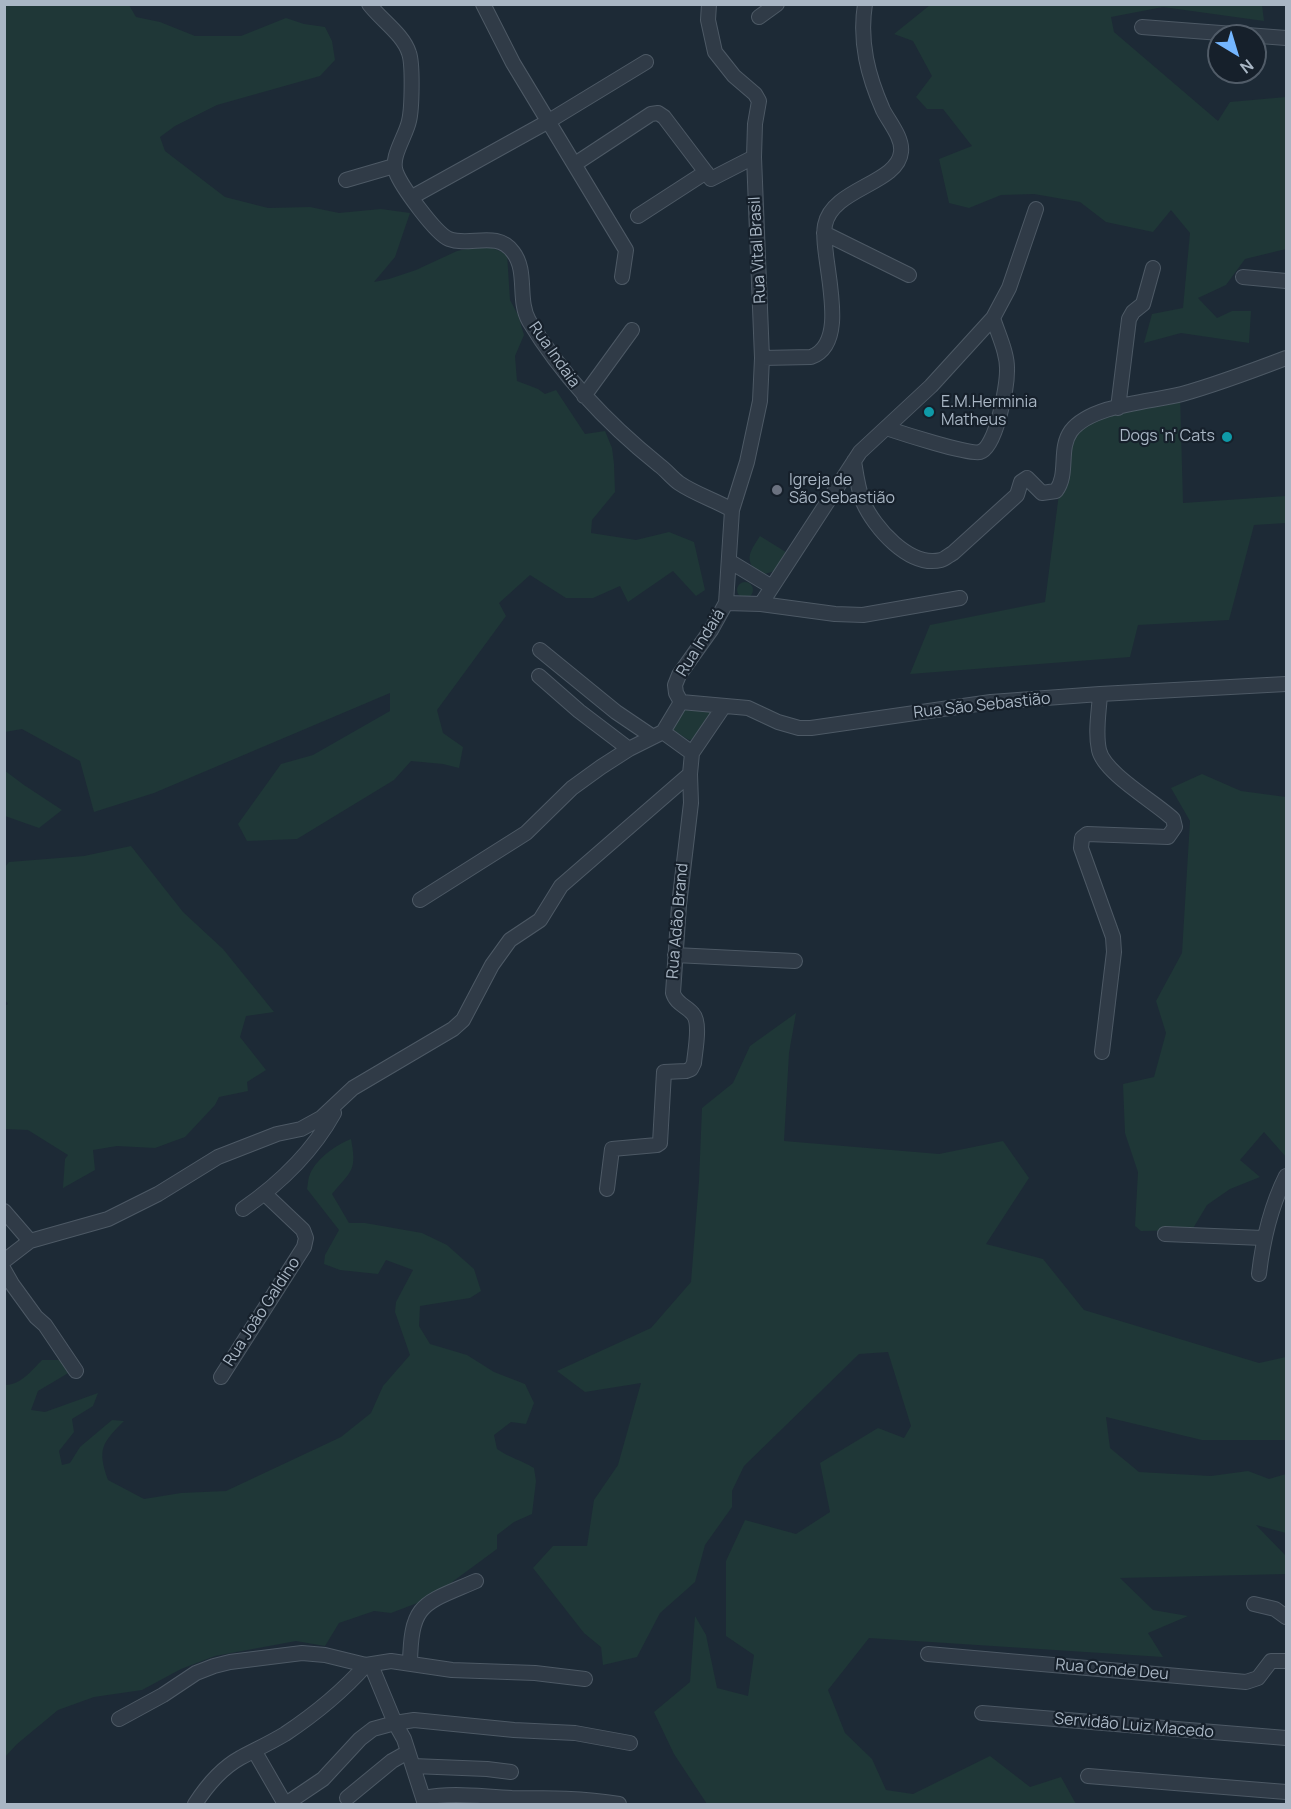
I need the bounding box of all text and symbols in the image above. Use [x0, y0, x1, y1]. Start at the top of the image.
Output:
north arrow [1207, 24, 1267, 84]
text: N [1236, 54, 1258, 79]
street label: Rua Vital Brasil [746, 196, 770, 304]
street label: Rua Indaia [524, 318, 584, 392]
place label: E.M.Herminia Matheus [941, 393, 1037, 431]
marker: E.M.Herminia Matheus [922, 405, 936, 419]
place label: Dogs 'n' Cats [1120, 427, 1215, 447]
marker: Dogs 'n' Cats [1220, 430, 1234, 444]
place label: Igreja de São Sebastião [789, 471, 895, 509]
marker: Igreja de São Sebastião [770, 483, 784, 497]
street label: Rua Indaiá [673, 606, 729, 680]
street label: Rua São Sebastião [913, 689, 1051, 723]
street label: Rua Adão Brand [663, 862, 693, 980]
street label: Rua João Galdino [220, 1254, 304, 1370]
street label: Rua Conde Deu [1055, 1655, 1169, 1685]
street label: Servidão Luiz Macedo [1053, 1709, 1215, 1743]

